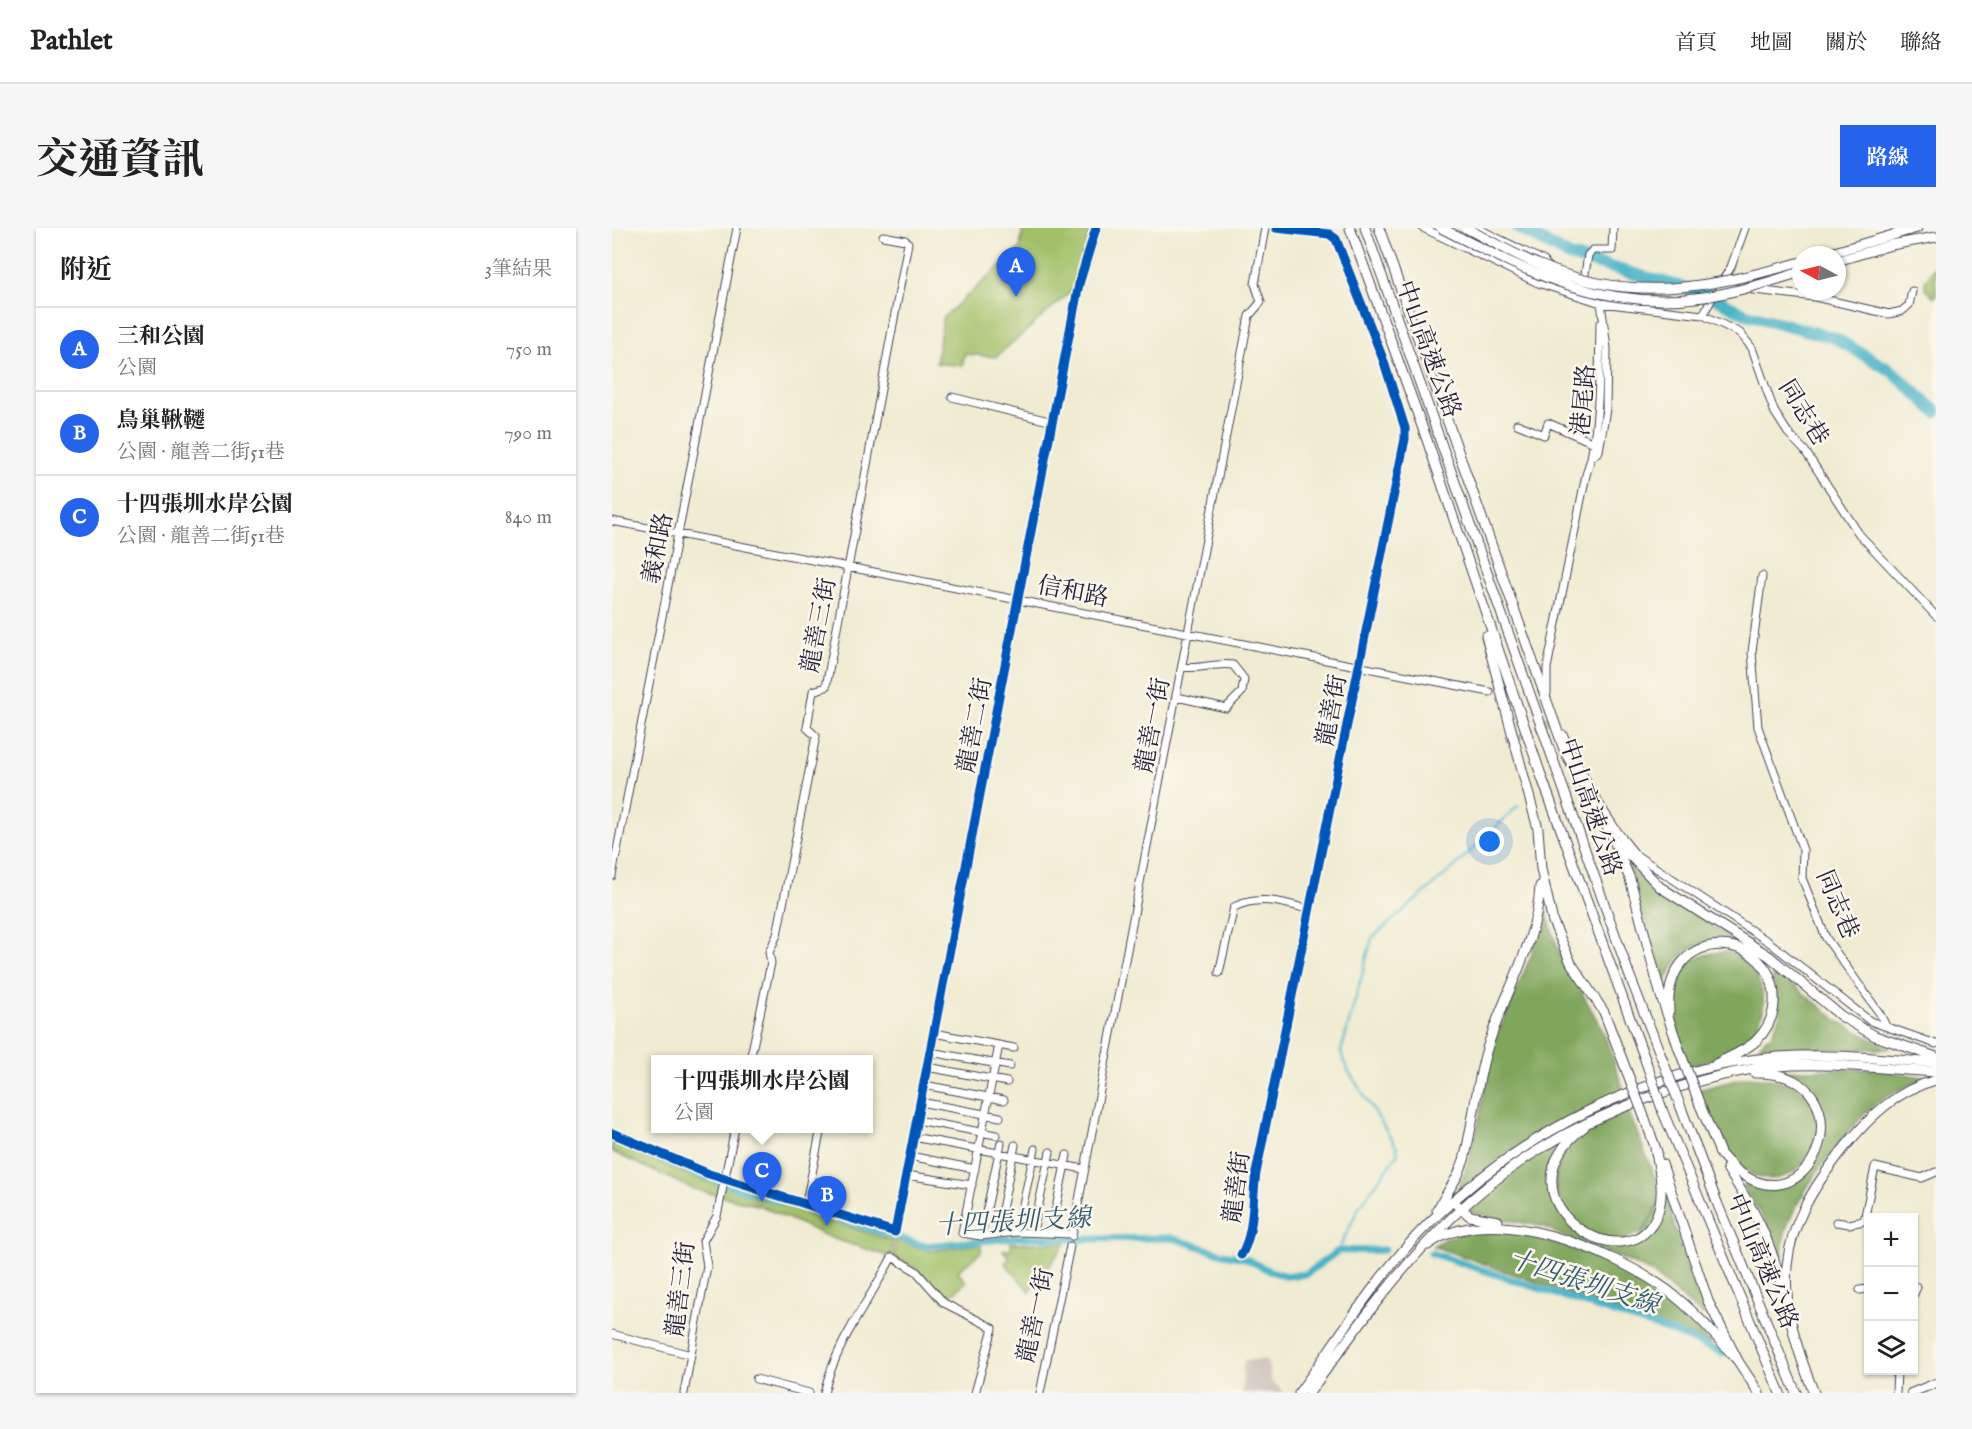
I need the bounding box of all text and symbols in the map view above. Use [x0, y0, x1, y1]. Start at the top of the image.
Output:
text: Pathlet [30, 24, 113, 59]
text: 首頁 [1675, 30, 1717, 57]
text: 地圖 [1750, 30, 1792, 57]
text: 關於 [1825, 30, 1867, 57]
text: 聯絡 [1900, 30, 1942, 57]
button: 路線 [1840, 125, 1936, 187]
text: 交通資訊 [36, 135, 204, 188]
north arrow [1792, 246, 1846, 300]
pin: A [996, 248, 1036, 297]
text: 附近 [60, 254, 112, 287]
text: 3筆結果 [485, 257, 552, 282]
street label: 中山高速公路 [1388, 277, 1467, 422]
text: 三和公園 [117, 323, 205, 351]
text: A [73, 337, 86, 362]
text: 750 m [506, 337, 552, 362]
text: 公園 [117, 356, 157, 381]
street label: 港尾路 [1566, 363, 1603, 437]
street label: 同志巷 [1771, 374, 1835, 452]
text: 鳥巢鞦韆 [117, 407, 205, 435]
text: B [73, 421, 86, 446]
text: 790 m [504, 421, 552, 446]
text: 公園 · 龍善二街51巷 [117, 440, 285, 465]
text: 十四張圳水岸公園 [117, 491, 293, 519]
text: C [72, 505, 87, 530]
text: 840 m [505, 505, 552, 530]
street label: 義和路 [636, 510, 681, 587]
text: 公園 · 龍善二街51巷 [117, 524, 285, 549]
street label: 信和路 [1034, 570, 1111, 615]
street label: 龍善三街 [795, 575, 844, 675]
street label: 龍善街 [1310, 672, 1355, 749]
street label: 龍善二街 [951, 675, 1000, 775]
street label: 龍善一街 [1129, 675, 1178, 775]
street label: 中山高速公路 [1551, 734, 1628, 881]
your location [1475, 827, 1504, 856]
street label: 同志巷 [1808, 865, 1865, 944]
popup [651, 1055, 873, 1133]
text: 十四張圳水岸公園 [674, 1068, 850, 1096]
text: 公園 [674, 1101, 714, 1126]
street label: 龍善街 [1217, 1149, 1258, 1225]
pin: C [742, 1152, 782, 1202]
pin: B [808, 1176, 846, 1226]
street label: 中山高速公路 [1719, 1189, 1804, 1334]
water label: 十四張圳支線 [934, 1202, 1095, 1243]
map controls [1864, 1213, 1918, 1375]
button: + [1864, 1213, 1918, 1267]
street label: 龍善三街 [660, 1240, 703, 1339]
water label: 十四張圳支線 [1504, 1243, 1666, 1323]
street label: 龍善一街 [1011, 1265, 1062, 1365]
button: − [1864, 1267, 1918, 1321]
button: layers [1864, 1321, 1918, 1375]

